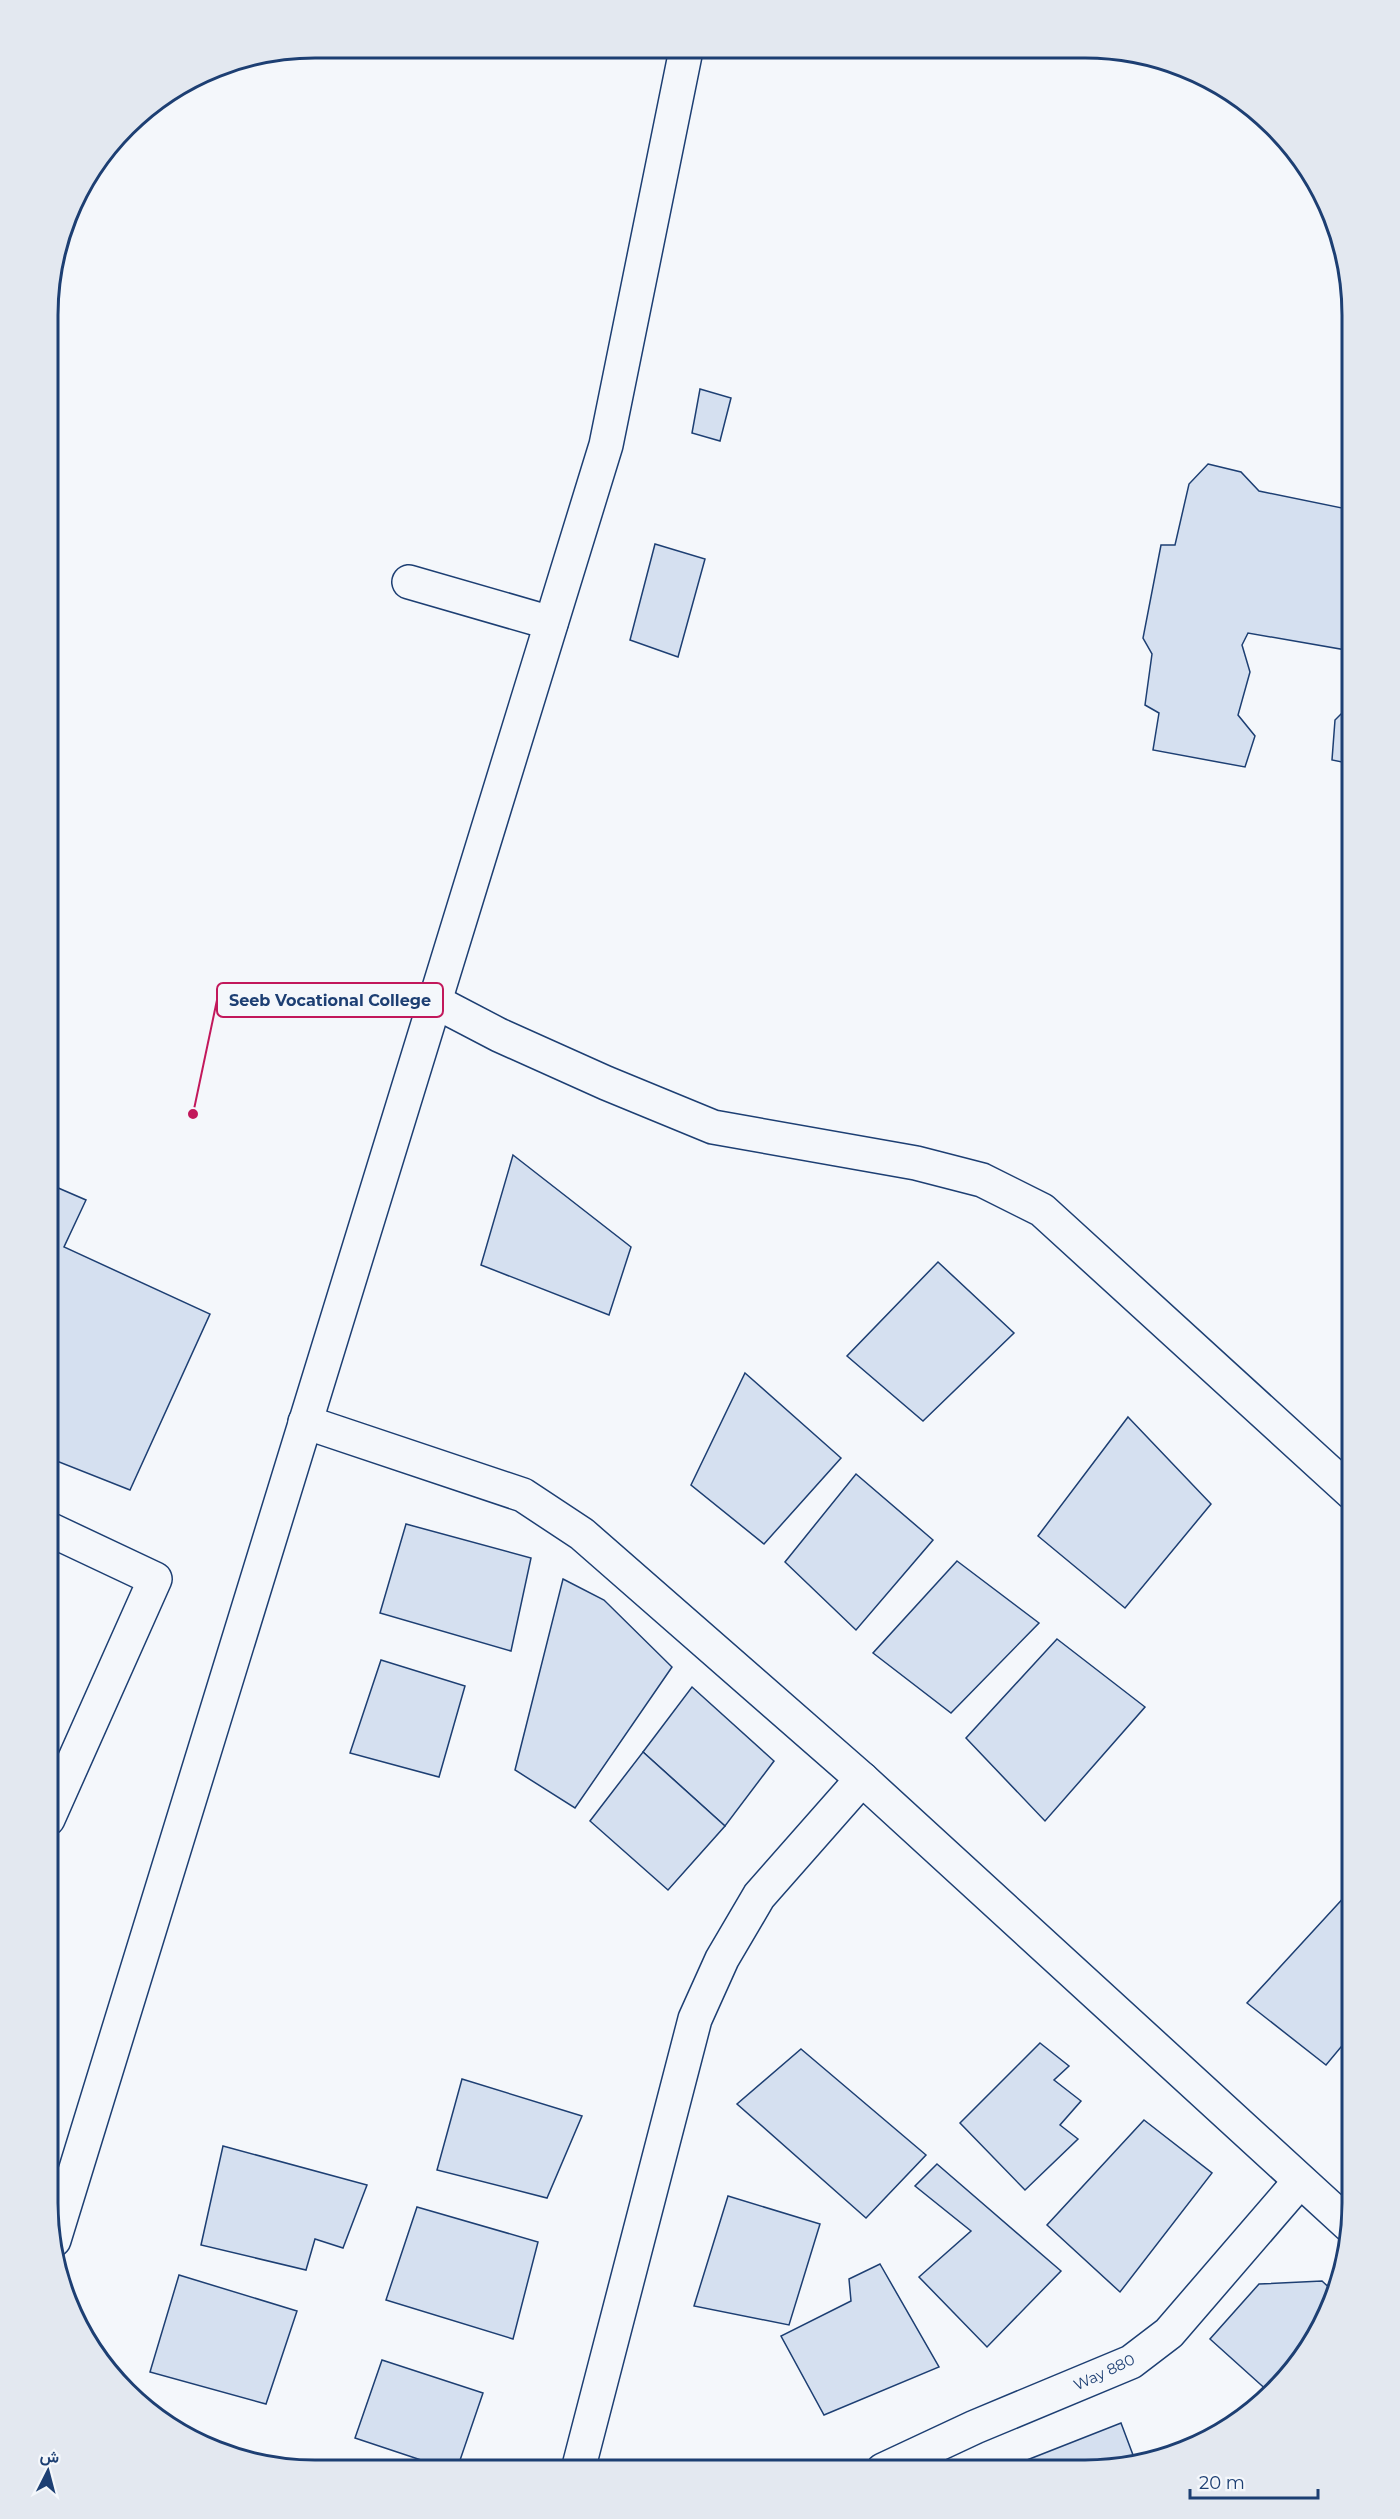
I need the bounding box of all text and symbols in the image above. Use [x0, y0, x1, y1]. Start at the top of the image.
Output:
callout: Seeb Vocational College [217, 983, 443, 1017]
text: Seeb Vocational College [229, 991, 431, 1010]
street label: Way 880 [1070, 2350, 1138, 2394]
north arrow [18, 2441, 78, 2501]
text: ش [39, 2446, 60, 2467]
scale bar [1190, 2462, 1318, 2500]
text: 20 m [1199, 2472, 1245, 2494]

